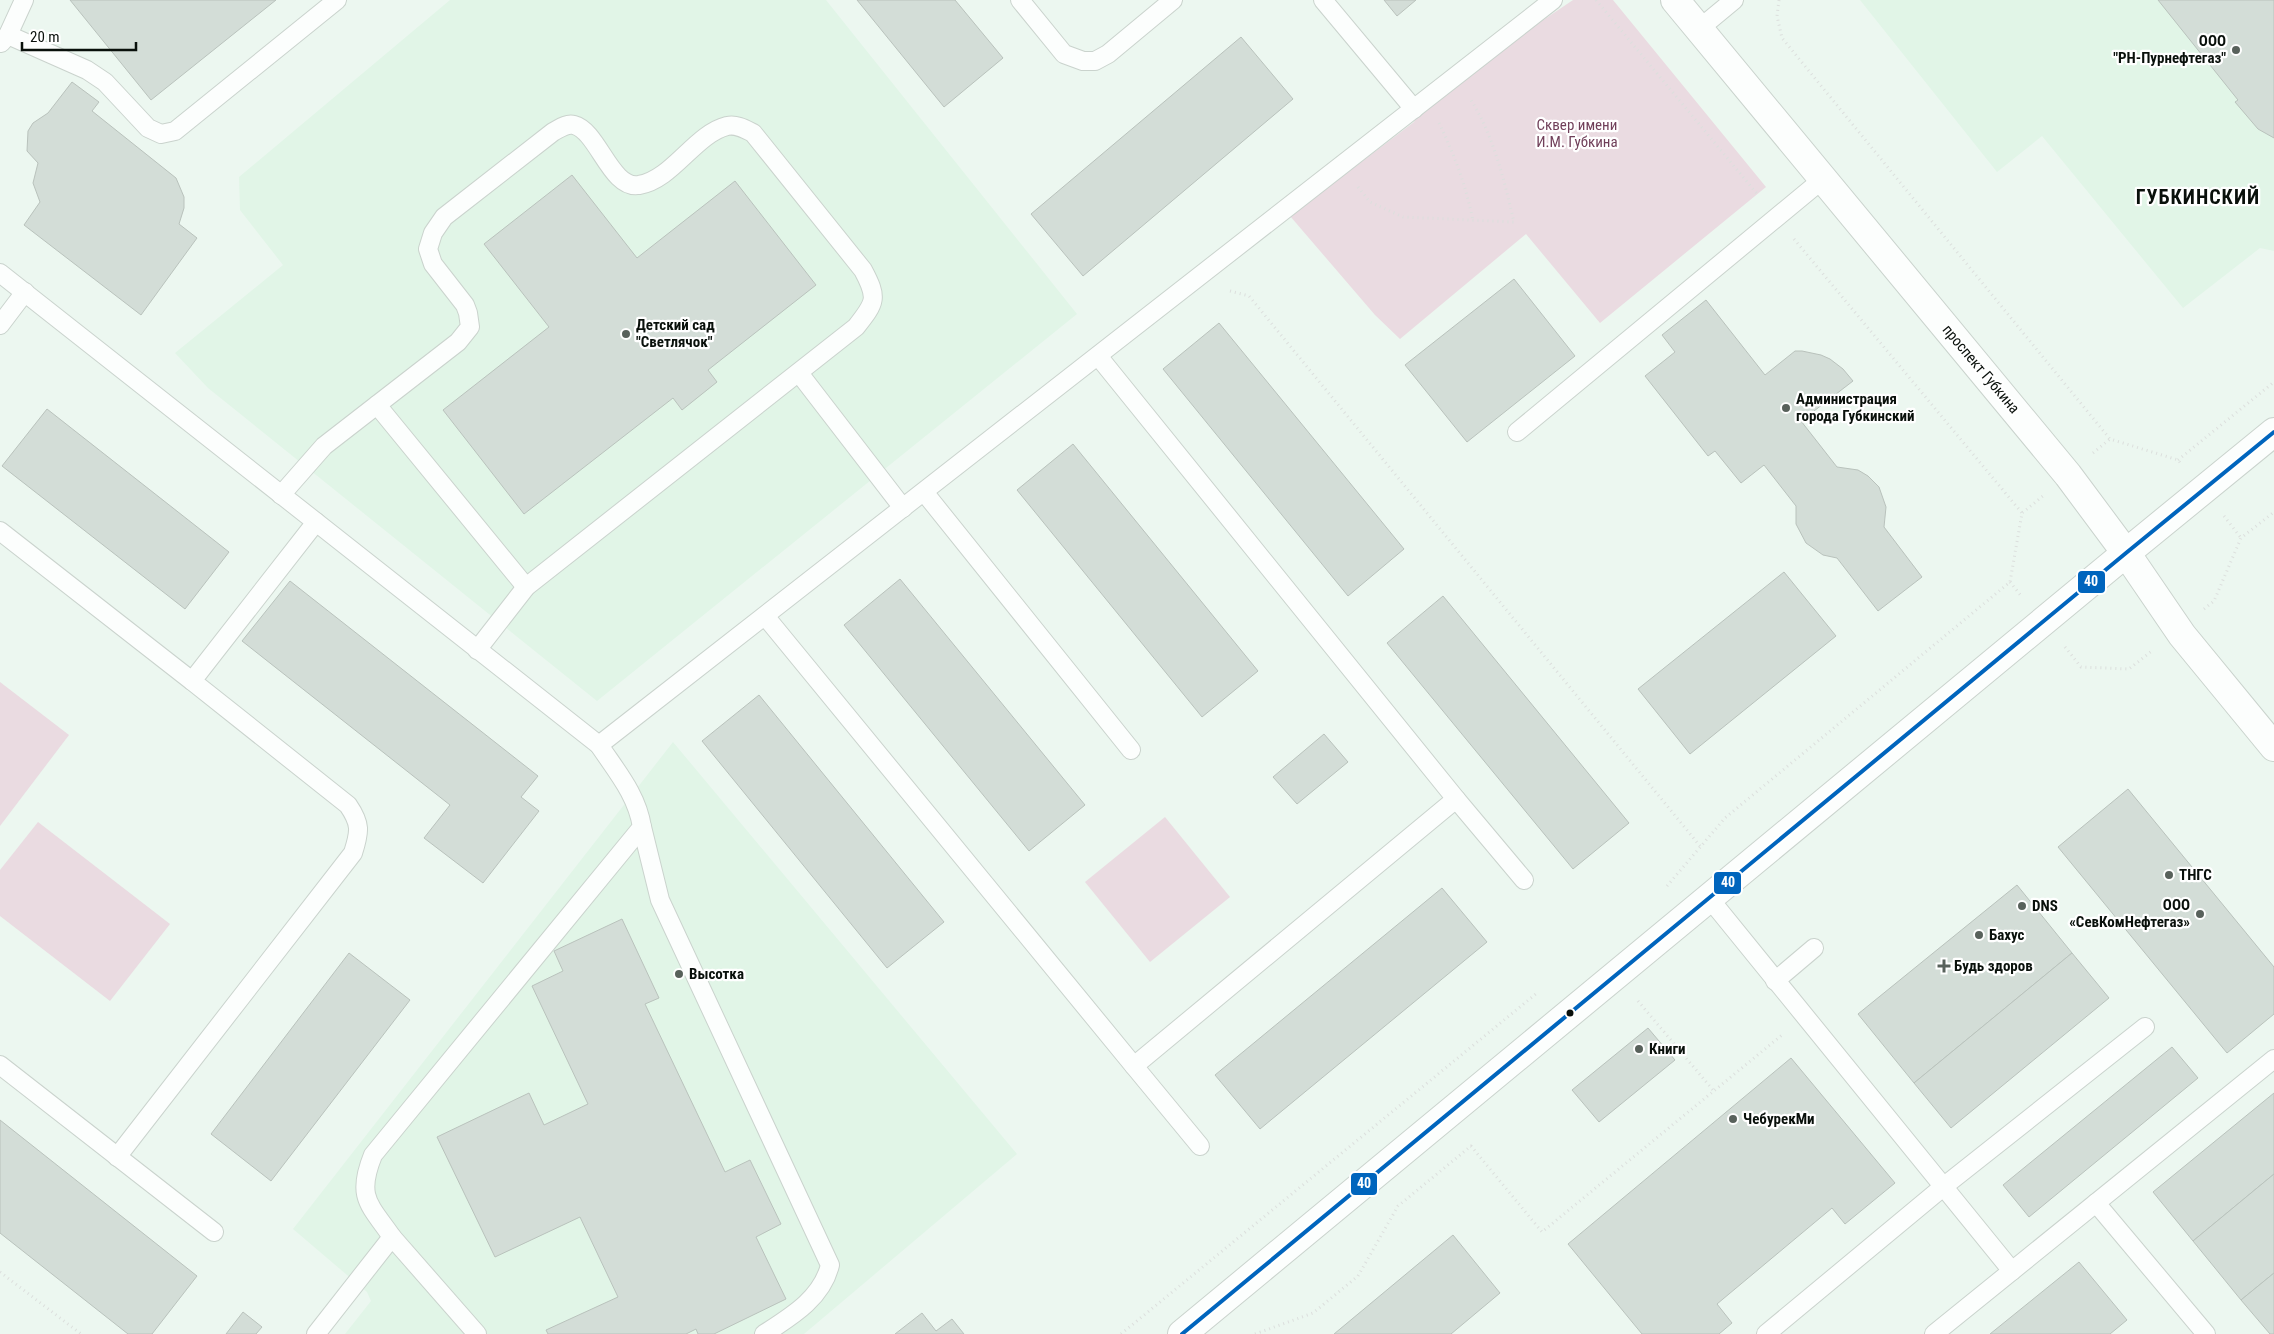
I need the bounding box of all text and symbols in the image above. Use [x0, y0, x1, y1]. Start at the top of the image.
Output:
scale bar [22, 20, 136, 52]
text: 20 m [30, 28, 60, 46]
place label: ООО "РН-Пурнефтегаз" [2113, 32, 2226, 67]
marker: ООО "РН-Пурнефтегаз" [2230, 44, 2242, 56]
park label: Сквер имени И.М. Губкина [1536, 116, 1618, 151]
district label: ГУБКИНСКИЙ [2136, 185, 2260, 209]
place label: Детский сад "Светлячок" [636, 316, 715, 351]
street label: проспект Губкина [1939, 321, 2023, 417]
marker: Детский сад "Светлячок" [620, 328, 632, 340]
place label: Администрация города Губкинский [1796, 390, 1915, 425]
marker: Администрация города Губкинский [1780, 402, 1792, 414]
line badge: 40 [2077, 570, 2106, 594]
text: 40 [2084, 573, 2098, 589]
place label: ТНГС [2179, 866, 2212, 884]
marker: ТНГС [2163, 869, 2175, 881]
line badge: 40 [1713, 871, 1742, 895]
text: 40 [1721, 874, 1735, 890]
place label: ООО «СевКомНефтегаз» [2069, 896, 2190, 931]
place label: DNS [2032, 897, 2058, 915]
marker: DNS [2016, 900, 2028, 912]
marker: ООО «СевКомНефтегаз» [2194, 908, 2206, 920]
place label: Бахус [1989, 926, 2025, 944]
marker: Бахус [1973, 929, 1985, 941]
place label: Будь здоров [1954, 957, 2033, 975]
marker: Будь здоров [1938, 960, 1950, 972]
place label: Высотка [689, 965, 744, 983]
marker: Высотка [673, 968, 685, 980]
unlabelled marker [1565, 1008, 1575, 1018]
place label: Книги [1649, 1040, 1686, 1058]
marker: Книги [1633, 1043, 1645, 1055]
place label: ЧебурекМи [1743, 1110, 1815, 1128]
marker: ЧебурекМи [1727, 1113, 1739, 1125]
line badge: 40 [1350, 1172, 1378, 1196]
text: 40 [1357, 1175, 1371, 1191]

